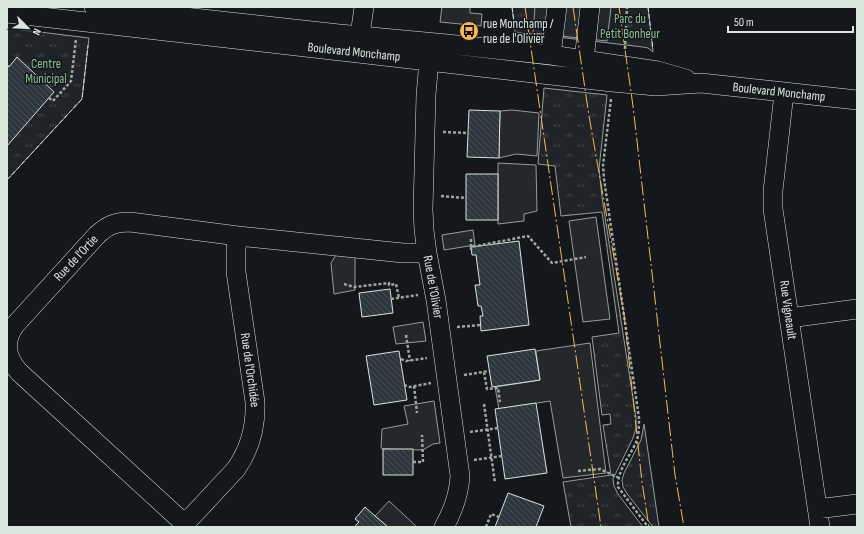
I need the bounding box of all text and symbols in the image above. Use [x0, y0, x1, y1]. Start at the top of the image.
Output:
north arrow [8, 8, 48, 48]
scale bar [728, 8, 853, 34]
park label: Parc du Petit Bonheur [600, 11, 660, 42]
text: 50 m [734, 15, 754, 30]
place label: rue Monchamp / rue de l'Olivier [483, 16, 554, 47]
bus stop icon: rue Monchamp / rue de l'Olivier [458, 20, 480, 42]
text: N [29, 27, 44, 37]
street label: Boulevard Monchamp [307, 39, 401, 65]
park label: Centre Municipal [25, 56, 67, 87]
street label: Boulevard Monchamp [732, 79, 826, 105]
street label: Rue de l'Ortie [50, 231, 102, 285]
street label: Rue de l'Olivier [420, 254, 446, 320]
street label: Rue Vigneault [776, 279, 800, 341]
street label: Rue de l'Orchidée [237, 332, 263, 408]

